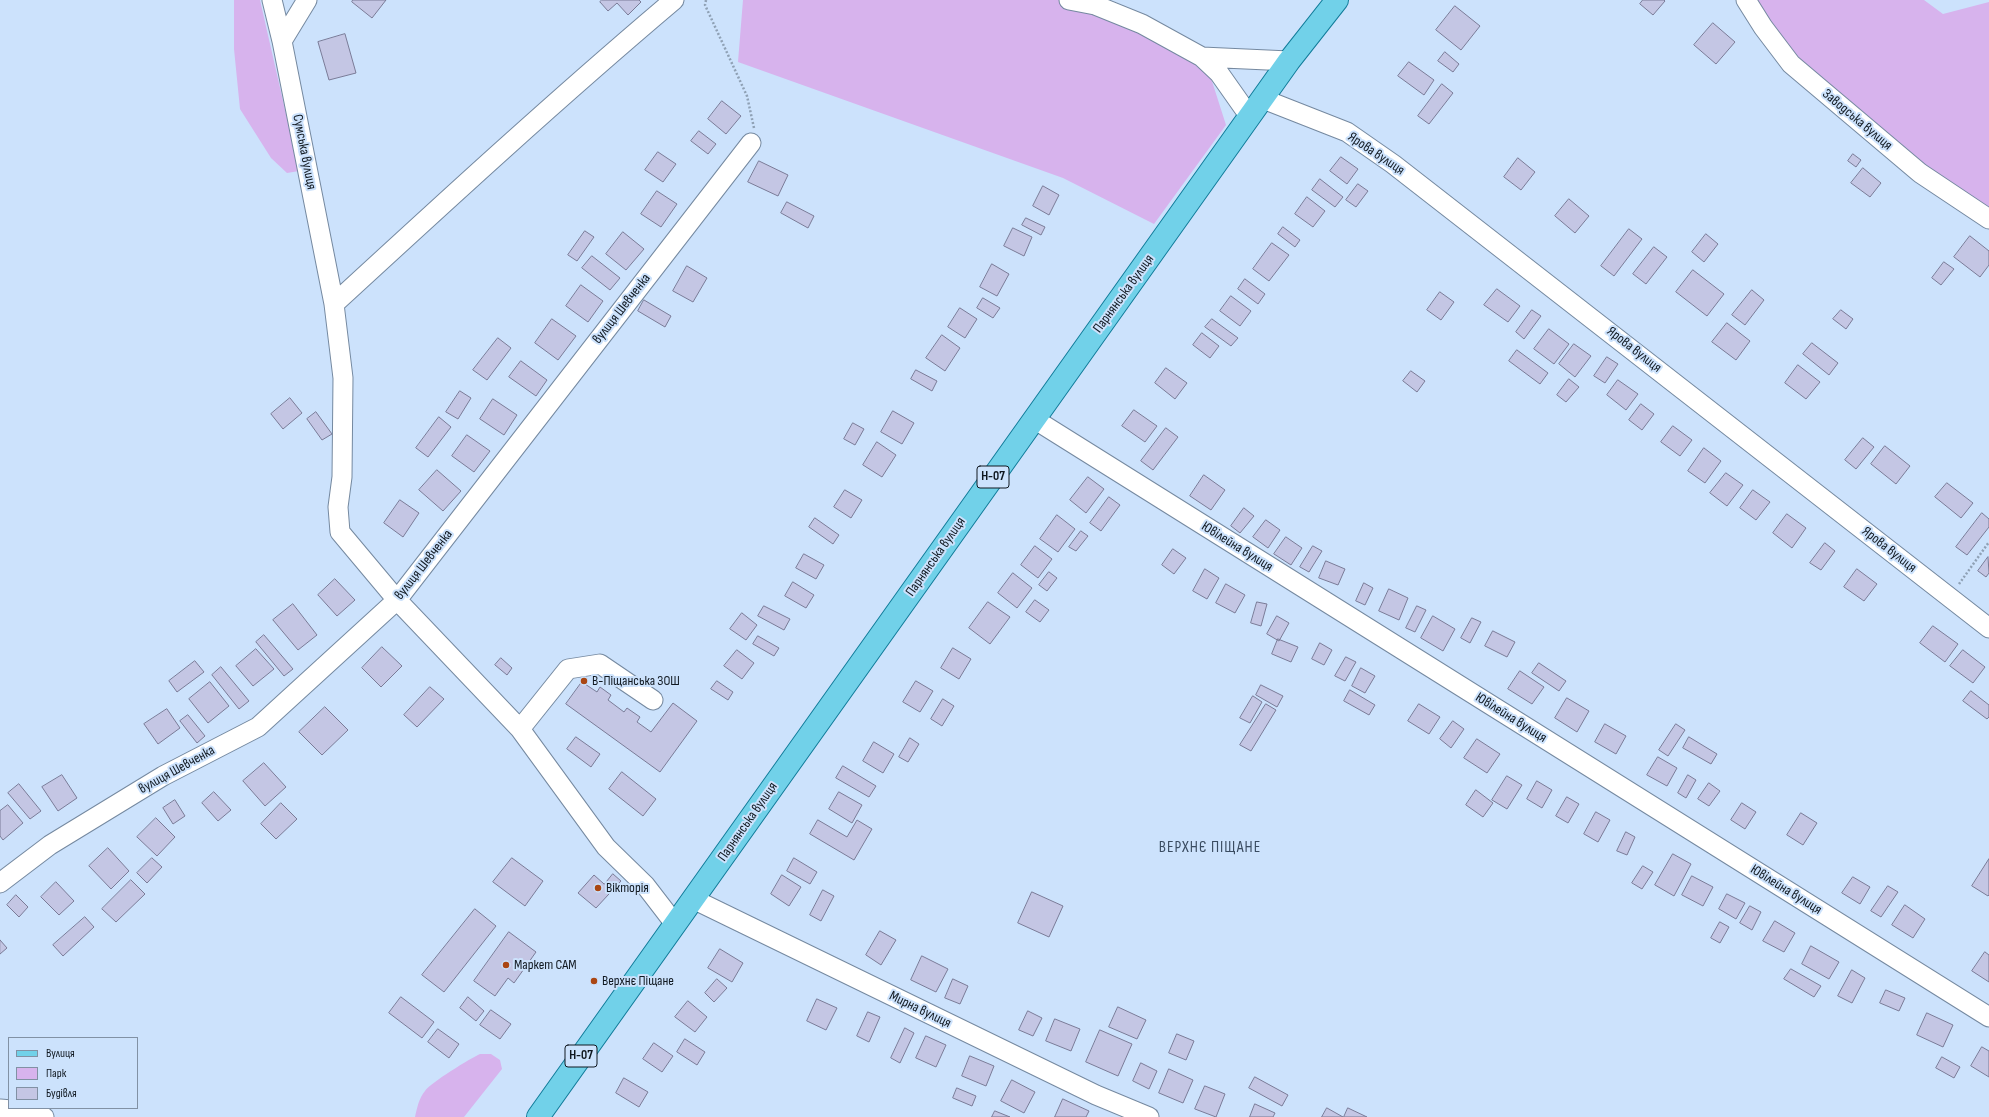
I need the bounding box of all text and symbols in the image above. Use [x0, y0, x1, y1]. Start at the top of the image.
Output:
street label: Заводська вулиця [1819, 86, 1895, 154]
street label: Сумська вулиця [288, 113, 320, 191]
street label: Ярова вулиця [1344, 129, 1408, 179]
street label: Парнянська вулиця [1090, 252, 1158, 336]
street label: вулиця Шевченка [589, 271, 655, 347]
street label: Ярова вулиця [1603, 323, 1665, 377]
road number: Н-07 [977, 466, 1009, 488]
street label: Парнянська вулиця [903, 514, 969, 600]
street label: Ювілейна вулиця [1198, 518, 1276, 576]
street label: Ярова вулиця [1858, 523, 1920, 577]
street label: вулиця Шевченка [391, 527, 457, 603]
place label: В-Піщанська ЗОШ [592, 673, 680, 689]
marker: В-Піщанська ЗОШ [579, 676, 589, 686]
street label: Ювілейна вулиця [1472, 689, 1550, 747]
street label: вулиця Шевченка [136, 742, 218, 798]
street label: Парнянська вулиця [715, 779, 781, 865]
district label: ВЕРХНЄ ПІЩАНЕ [1159, 838, 1261, 858]
street label: Ювілейна вулиця [1747, 861, 1825, 919]
place label: Вікторія [606, 880, 649, 896]
marker: Вікторія [593, 883, 603, 893]
place label: Маркет САМ [514, 957, 577, 973]
marker: Маркет САМ [501, 960, 511, 970]
place label: Верхнє Піщане [602, 973, 674, 989]
marker: Верхнє Піщане [589, 976, 599, 986]
street label: Мирна вулиця [886, 988, 954, 1032]
legend [8, 1037, 138, 1109]
road number: Н-07 [565, 1045, 597, 1067]
text: Вулиця [46, 1046, 75, 1061]
text: Парк [46, 1066, 66, 1081]
text: Будівля [46, 1086, 77, 1101]

